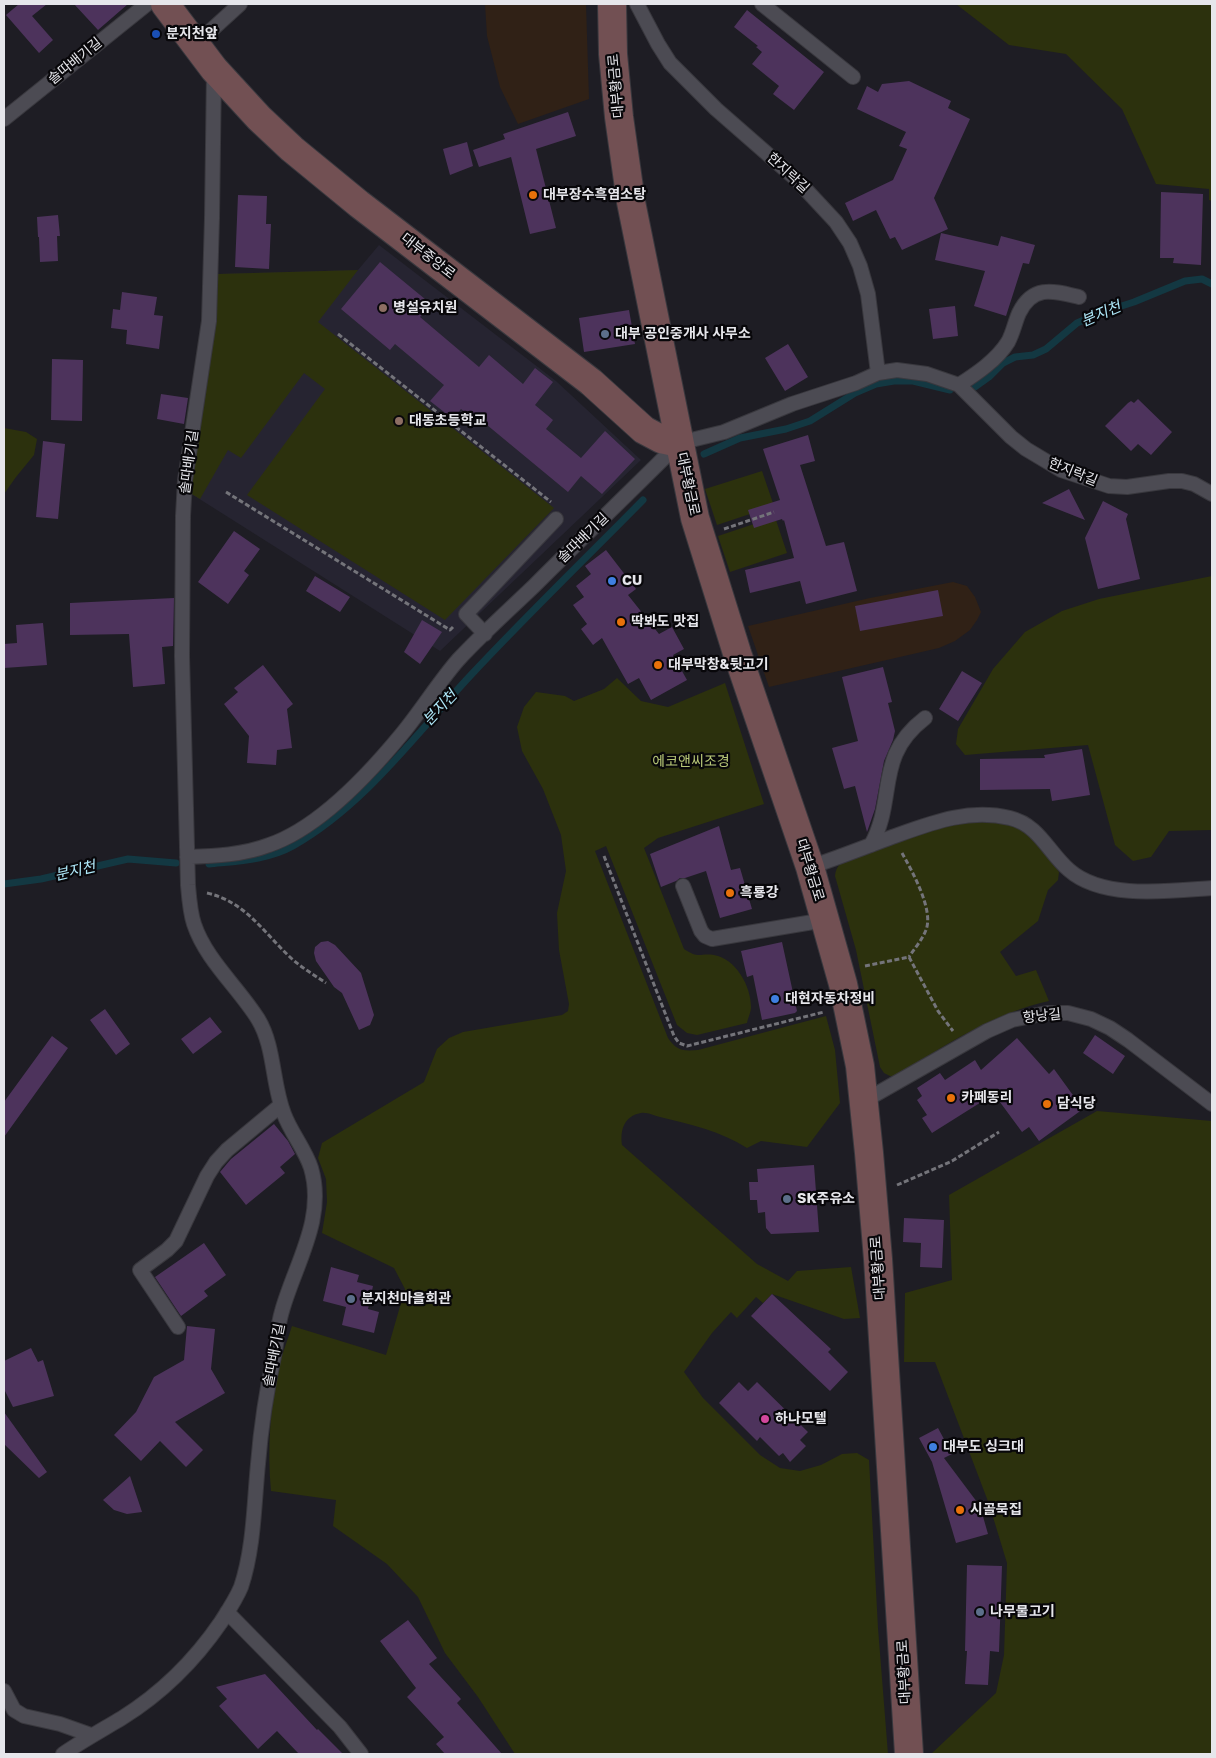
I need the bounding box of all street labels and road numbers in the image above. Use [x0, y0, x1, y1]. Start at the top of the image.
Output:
street label: 솔따배기길 [45, 34, 105, 88]
street label: 대부황금로 [605, 53, 627, 119]
street label: 한지락길 [763, 149, 813, 197]
street label: 대부중앙로 [397, 230, 459, 282]
street label: 솔따배기길 [176, 429, 202, 495]
street label: 대부황금로 [673, 451, 703, 517]
street label: 한지락길 [1046, 455, 1100, 489]
street label: 솔따배기길 [554, 510, 612, 566]
street label: 대부황금로 [793, 837, 827, 903]
street label: 항낭길 [1022, 1006, 1062, 1026]
street label: 대부황금로 [867, 1235, 889, 1301]
street label: 솔따배기길 [260, 1322, 288, 1388]
street label: 대부황금로 [894, 1639, 914, 1705]

